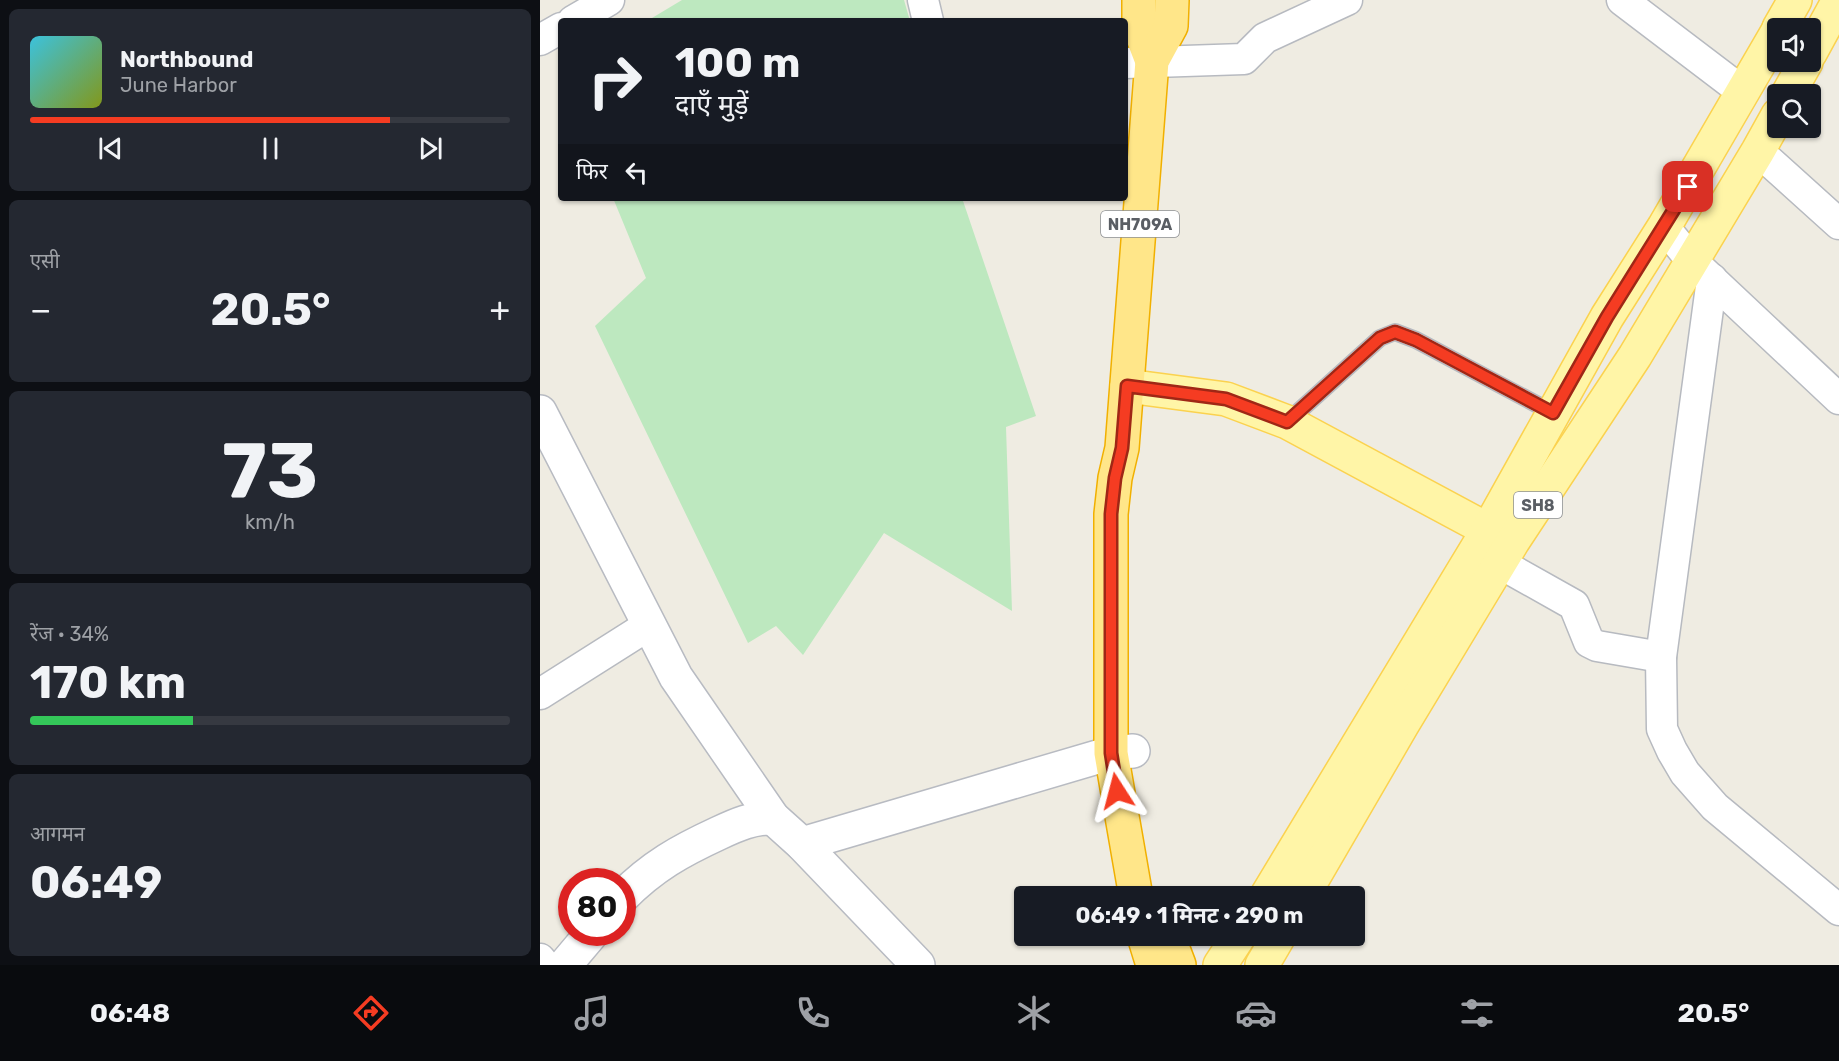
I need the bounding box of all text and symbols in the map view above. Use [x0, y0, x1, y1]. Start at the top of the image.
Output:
map controls [1767, 18, 1821, 138]
button: sound [1767, 18, 1821, 72]
text: 100 m [675, 38, 800, 88]
icon: right [576, 42, 654, 120]
text: Northbound [120, 46, 253, 73]
text: June Harbor [120, 73, 237, 97]
button: search [1767, 84, 1821, 138]
text: दाएँ मुड़ें [675, 89, 748, 121]
icon: previous [94, 132, 127, 165]
icon: pause [254, 132, 287, 165]
icon: next [414, 132, 447, 165]
icon: left [620, 156, 653, 189]
text: फिर [576, 158, 608, 185]
pin [1662, 161, 1713, 212]
icon: arrive [1671, 170, 1704, 203]
road number: NH709A [1101, 211, 1179, 237]
text: एसी [30, 249, 60, 273]
text: 20.5° [211, 283, 330, 336]
text: − [30, 290, 51, 329]
text: + [489, 290, 510, 329]
text: 73 [222, 424, 318, 517]
road number: SH8 [1514, 492, 1562, 518]
text: km/h [245, 510, 295, 534]
text: रेंज · 34% [30, 622, 109, 646]
text: 170 km [30, 656, 186, 709]
position arrow [1085, 759, 1149, 823]
text: आगमन [30, 822, 85, 846]
text: 06:49 [30, 856, 162, 909]
speed limit sign: 80 [558, 868, 636, 946]
text: 06:49 · 1 मिनट · 290 m [1075, 902, 1304, 929]
icon: directions [350, 992, 392, 1034]
icon: music [571, 992, 613, 1034]
icon: phone [792, 992, 834, 1034]
icon: climate [1013, 992, 1055, 1034]
icon: car [1235, 992, 1277, 1034]
icon: filters [1456, 992, 1498, 1034]
text: 06:48 [90, 997, 170, 1029]
text: 20.5° [1677, 997, 1749, 1029]

